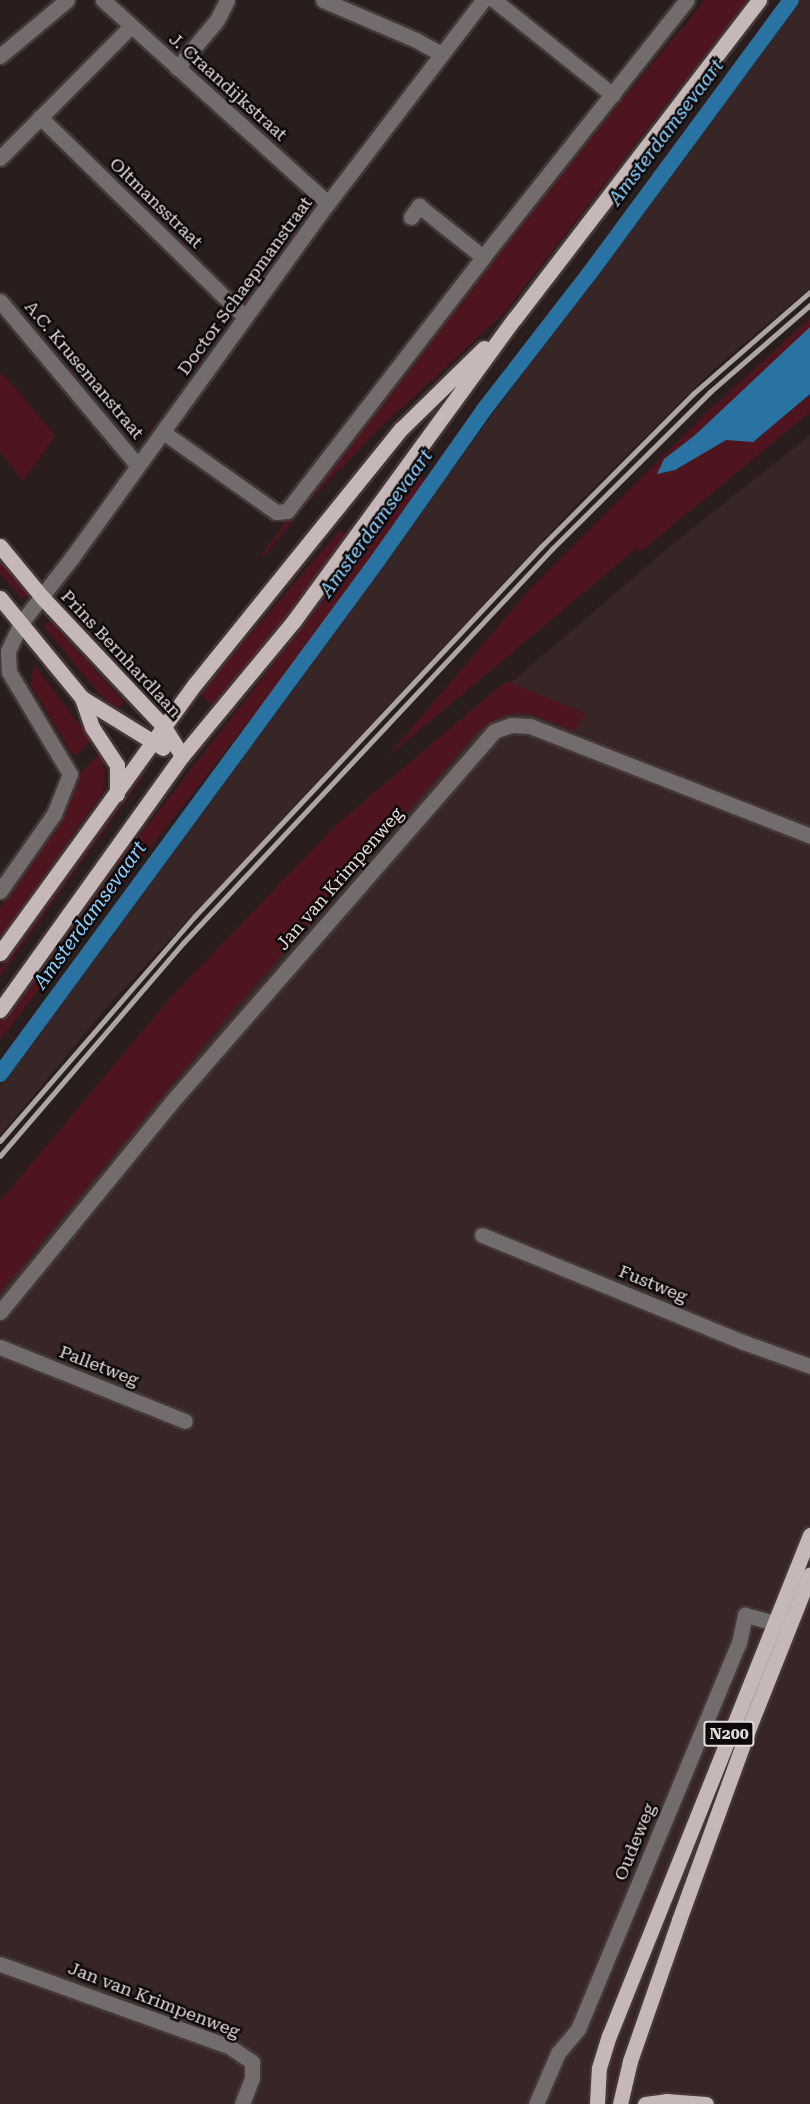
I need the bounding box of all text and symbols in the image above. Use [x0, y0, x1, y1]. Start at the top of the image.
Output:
street label: J. Craandijkstraat [165, 28, 291, 146]
water label: Amsterdamsevaart [603, 54, 729, 210]
street label: Oltmansstraat [105, 153, 207, 253]
street label: Doctor Schaepmanstraat [173, 193, 317, 379]
street label: A.C. Krusemanstraat [20, 296, 148, 444]
water label: Amsterdamsevaart [314, 444, 438, 602]
street label: Prins Bernhardlaan [56, 586, 186, 722]
street label: Jan van Krimpenweg [272, 803, 408, 955]
water label: Amsterdamsevaart [28, 836, 152, 994]
street label: Fustweg [616, 1260, 690, 1308]
street label: Palletweg [56, 1341, 142, 1391]
road number: N200 [702, 1721, 756, 1747]
street label: Oudeweg [610, 1800, 660, 1884]
street label: Jan van Krimpenweg [65, 1957, 243, 2043]

